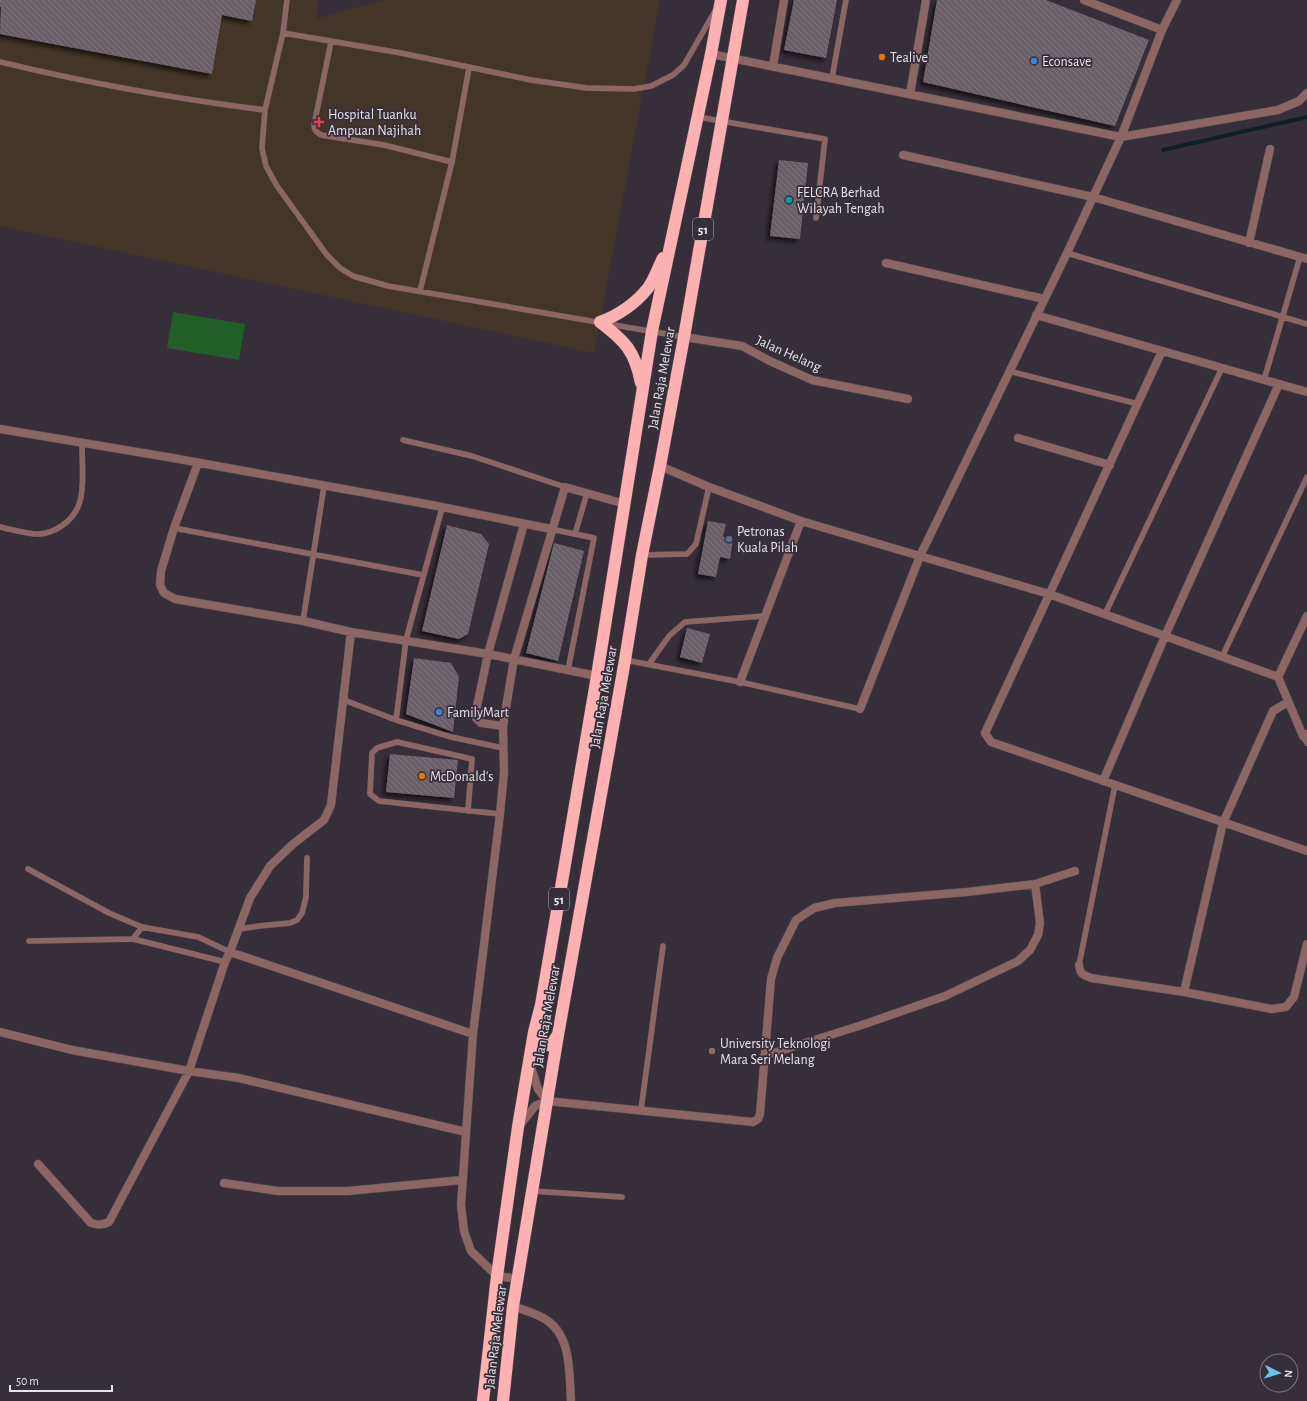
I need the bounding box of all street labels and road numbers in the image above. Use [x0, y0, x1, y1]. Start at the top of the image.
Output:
road number: 51 [693, 218, 713, 240]
street label: Jalan Raja Melewar [646, 326, 678, 430]
street label: Jalan Helang [754, 333, 823, 374]
street label: Jalan Raja Melewar [588, 645, 620, 749]
road number: 51 [549, 888, 569, 910]
street label: Jalan Raja Melewar [531, 964, 563, 1068]
street label: Jalan Raja Melewar [483, 1284, 509, 1389]

